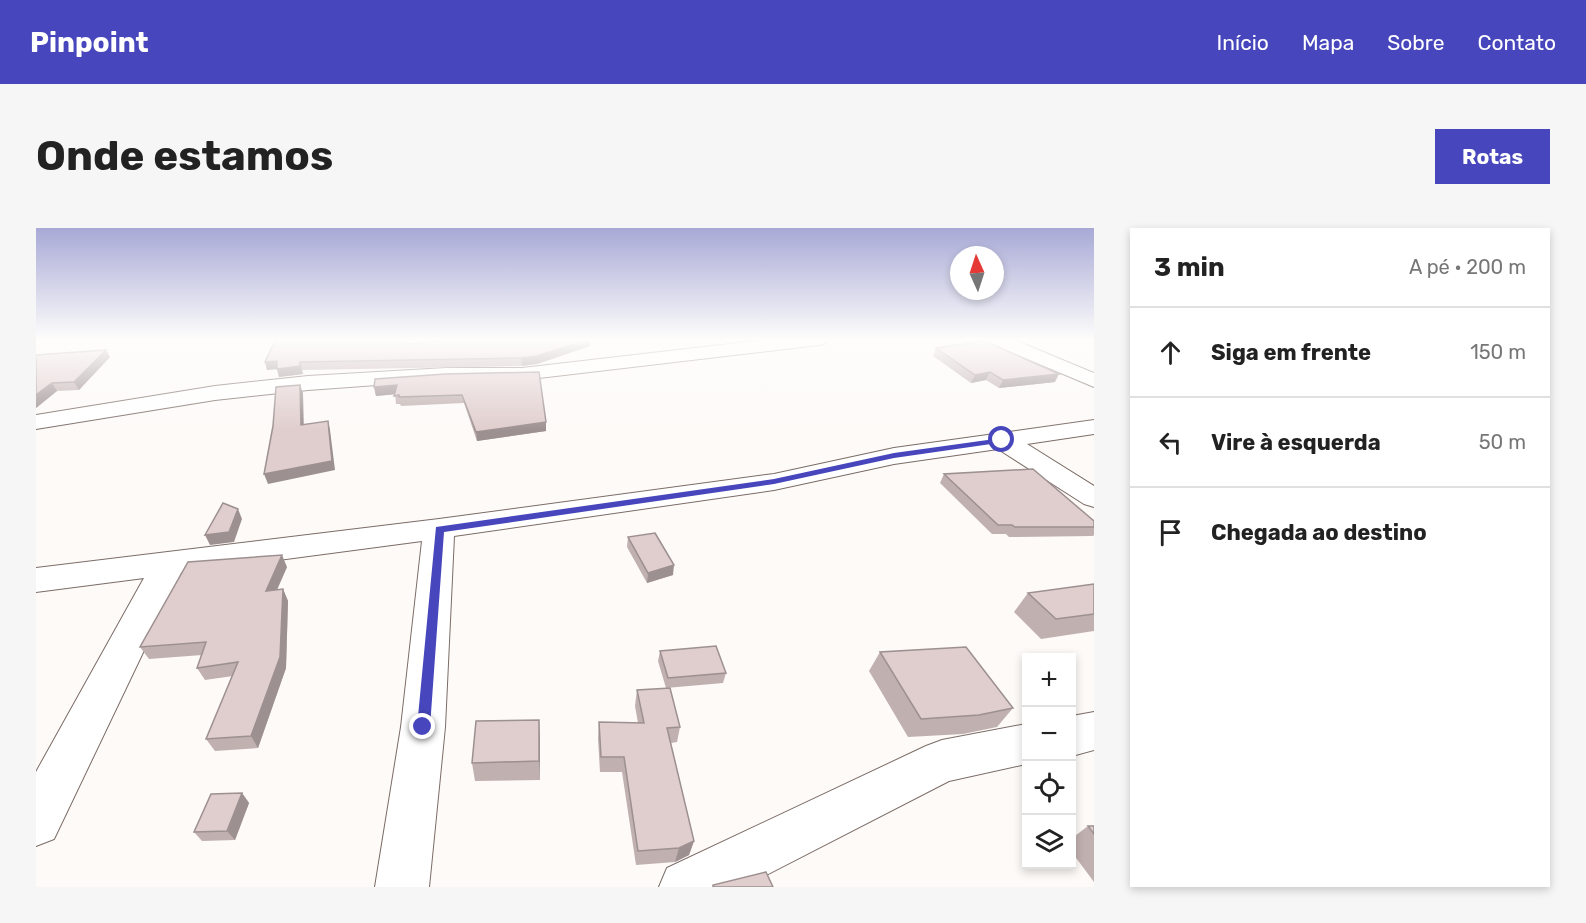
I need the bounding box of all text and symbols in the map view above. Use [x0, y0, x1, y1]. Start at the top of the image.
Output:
text: Pinpoint [30, 26, 149, 59]
text: Início [1217, 30, 1269, 55]
text: Mapa [1302, 30, 1354, 55]
text: Sobre [1387, 30, 1444, 55]
text: Contato [1477, 30, 1556, 55]
button: Rotas [1435, 129, 1550, 184]
text: Onde estamos [36, 131, 333, 181]
north arrow [950, 246, 1004, 300]
text: 3 min [1154, 252, 1225, 283]
text: A pé · 200 m [1409, 255, 1526, 279]
icon: ahead [1154, 336, 1187, 369]
text: Siga em frente [1211, 339, 1371, 366]
text: 150 m [1470, 340, 1526, 364]
route start [988, 426, 1014, 452]
icon: left [1154, 426, 1187, 459]
text: Vire à esquerda [1211, 429, 1381, 456]
text: 50 m [1479, 430, 1526, 454]
icon: arrive [1154, 516, 1187, 549]
text: Chegada ao destino [1211, 519, 1427, 546]
map controls [1022, 653, 1076, 869]
button: + [1022, 653, 1076, 707]
button: − [1022, 707, 1076, 761]
route end [409, 713, 435, 739]
button: locate [1022, 761, 1076, 815]
button: layers [1022, 815, 1076, 869]

